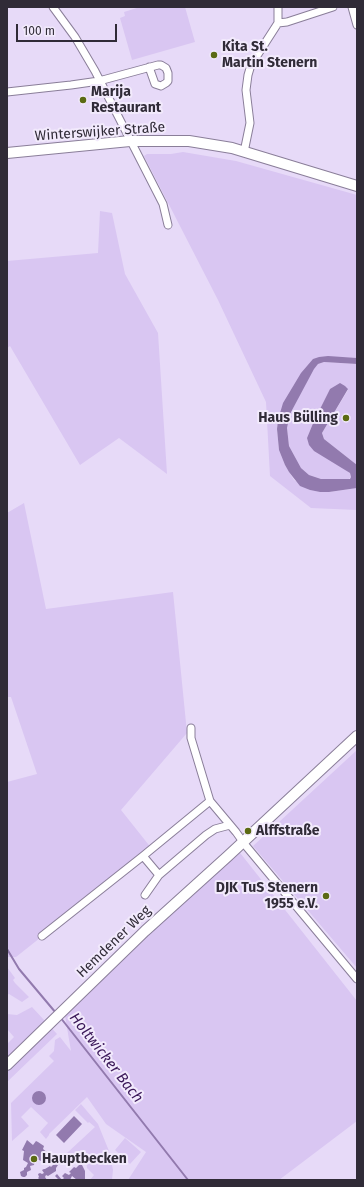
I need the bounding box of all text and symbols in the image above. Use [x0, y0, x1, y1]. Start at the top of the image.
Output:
scale bar [18, 16, 119, 42]
text: 100 m [23, 24, 55, 38]
place label: Kita St. Martin Stenern [222, 39, 317, 72]
marker: Kita St. Martin Stenern [209, 50, 219, 60]
place label: Marija Restaurant [91, 84, 161, 116]
marker: Marija Restaurant [78, 95, 88, 105]
street label: Winterswijker Straße [34, 119, 166, 145]
place label: Haus Bülling [258, 410, 338, 426]
marker: Haus Bülling [341, 413, 351, 423]
place label: Alffstraße [256, 823, 319, 839]
marker: Alffstraße [243, 826, 253, 836]
place label: DJK TuS Stenern 1955 e.V. [216, 880, 318, 912]
marker: DJK TuS Stenern 1955 e.V. [321, 891, 331, 901]
street label: Hemdener Weg [73, 902, 155, 982]
water label: Holtwicker Bach [65, 1009, 147, 1107]
place label: Hauptbecken [42, 1151, 127, 1167]
marker: Hauptbecken [29, 1154, 39, 1164]

